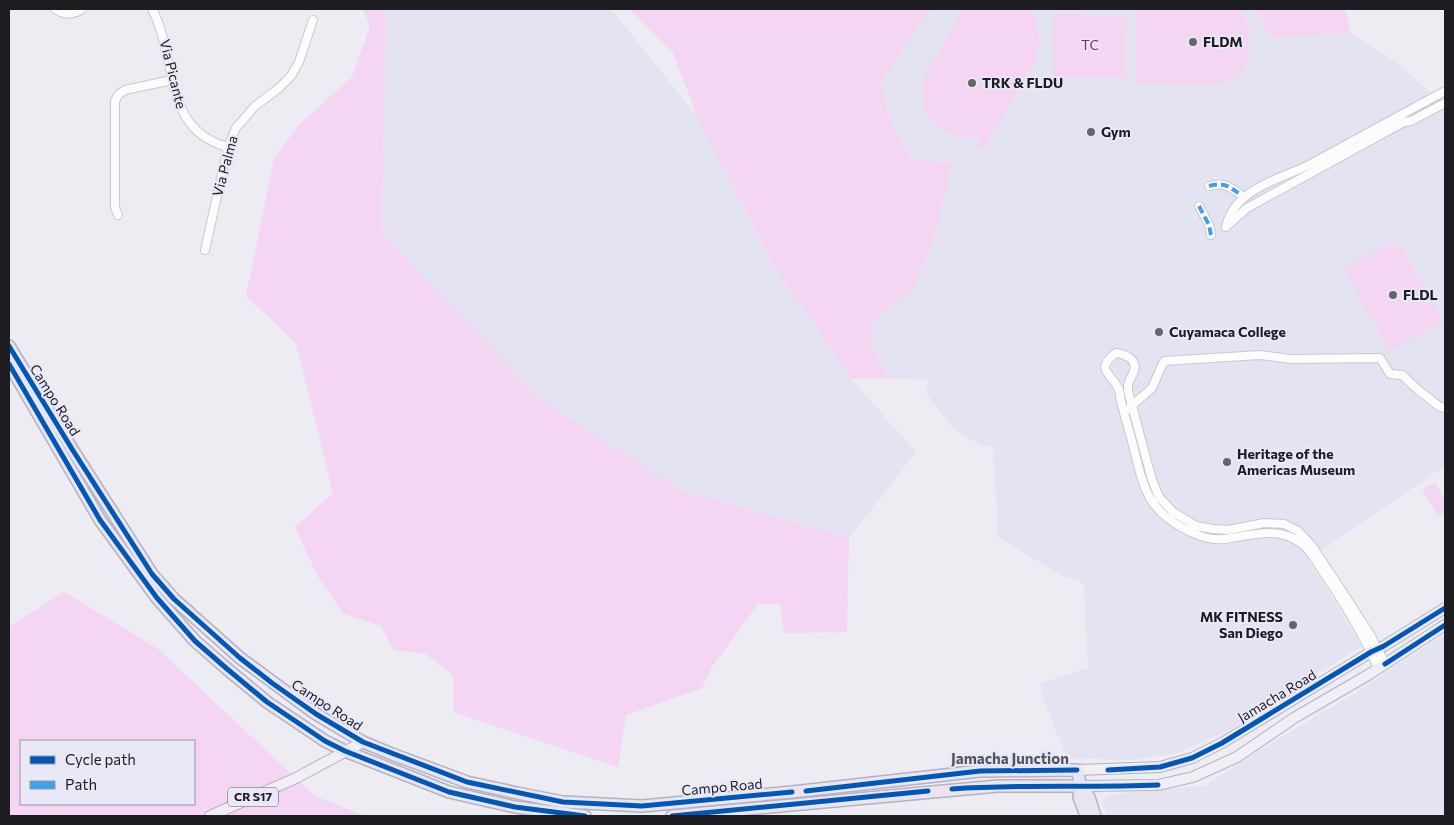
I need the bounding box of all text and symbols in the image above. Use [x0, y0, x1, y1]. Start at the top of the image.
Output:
place label: FLDM [1203, 33, 1243, 50]
park label: TC [1081, 36, 1099, 53]
marker: FLDM [1187, 36, 1199, 48]
street label: Via Picante [157, 37, 190, 110]
place label: TRK & FLDU [982, 74, 1063, 91]
marker: TRK & FLDU [966, 77, 978, 89]
place label: Gym [1101, 123, 1131, 140]
marker: Gym [1085, 126, 1097, 138]
street label: Via Palma [208, 134, 241, 198]
place label: FLDL [1403, 286, 1438, 303]
marker: FLDL [1387, 289, 1399, 301]
place label: Cuyamaca College [1169, 323, 1286, 340]
marker: Cuyamaca College [1153, 326, 1165, 338]
street label: Campo Road [27, 361, 84, 439]
place label: Heritage of the Americas Museum [1237, 445, 1355, 478]
marker: Heritage of the Americas Museum [1221, 456, 1233, 468]
place label: MK FITNESS San Diego [1200, 608, 1283, 641]
marker: MK FITNESS San Diego [1287, 619, 1299, 631]
street label: Jamacha Road [1234, 665, 1319, 726]
street label: Campo Road [289, 675, 366, 734]
legend [20, 740, 195, 805]
district label: Jamacha Junction [951, 749, 1069, 767]
text: Cycle path [65, 750, 136, 768]
street label: Campo Road [681, 774, 763, 799]
text: Path [65, 775, 97, 793]
road number: CR S17 [228, 788, 278, 806]

